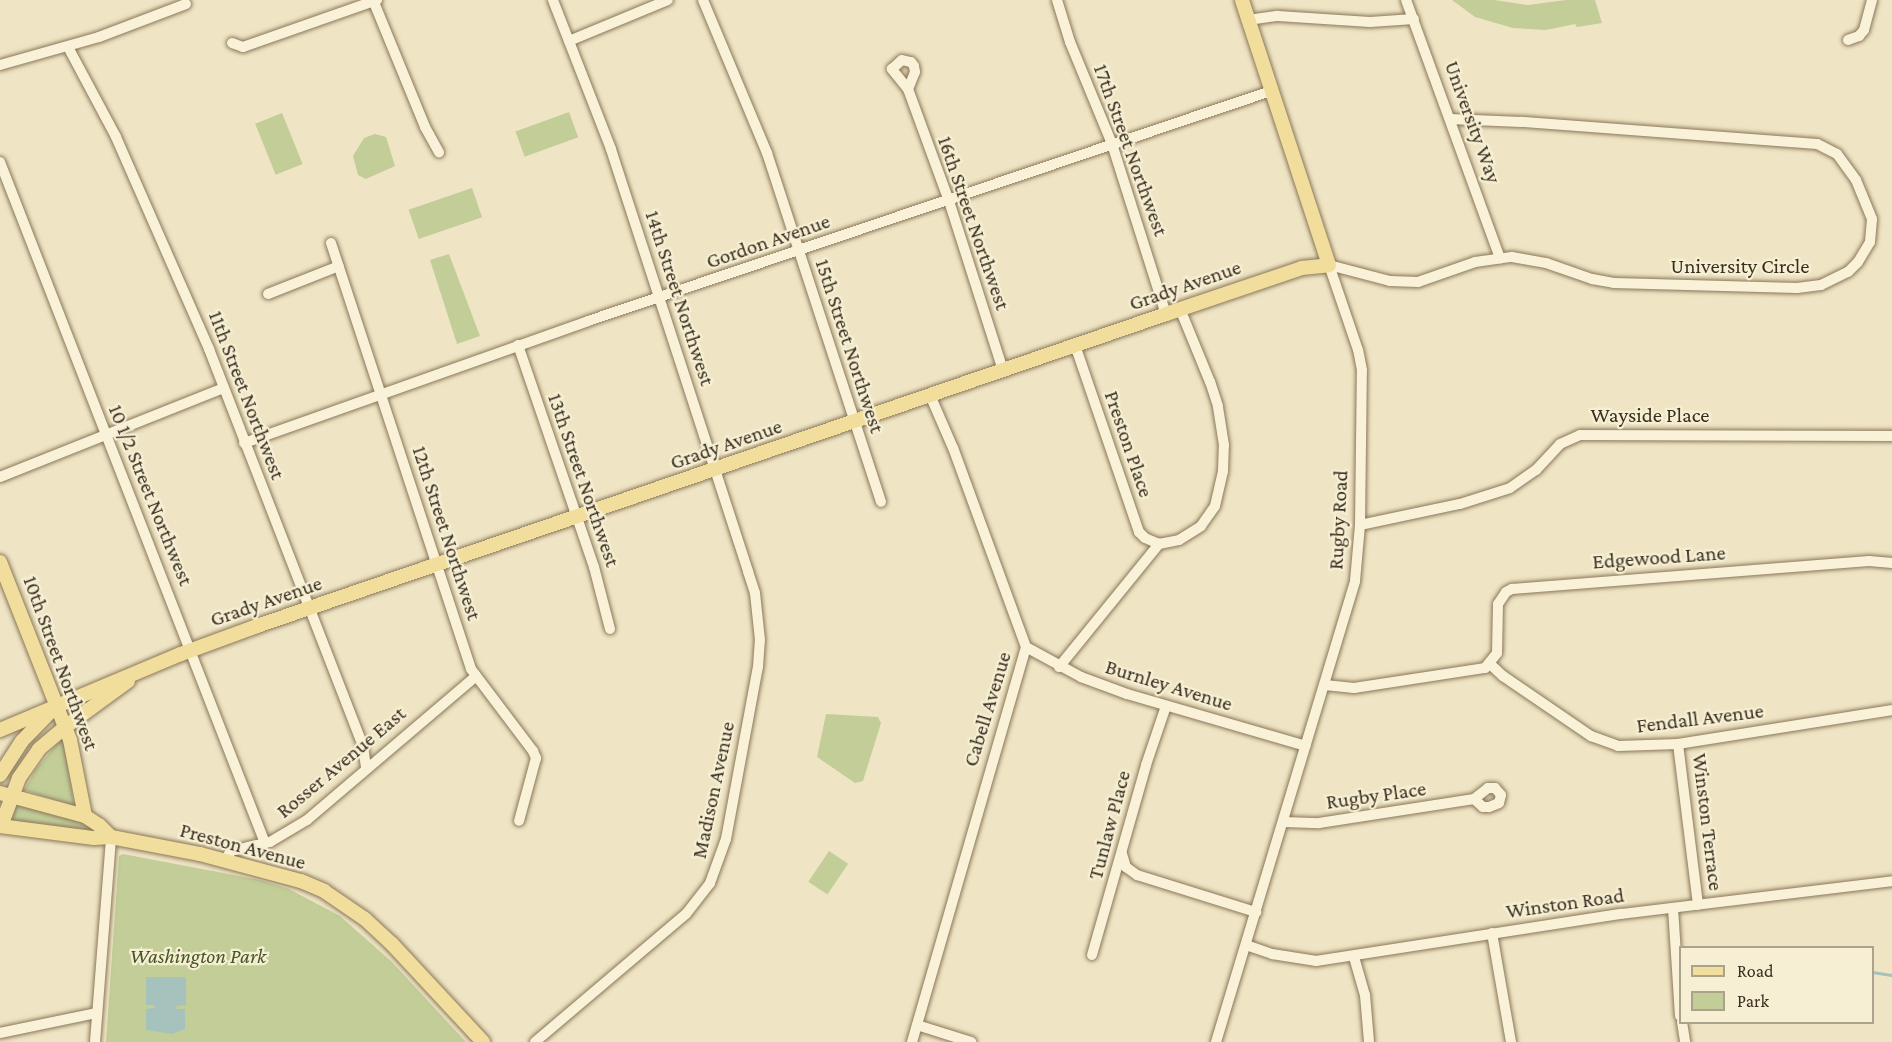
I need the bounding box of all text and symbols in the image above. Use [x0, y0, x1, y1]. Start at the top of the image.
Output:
street label: University Way [1439, 57, 1507, 187]
street label: 17th Street Northwest [1088, 61, 1174, 239]
street label: 16th Street Northwest [932, 133, 1016, 313]
street label: 14th Street Northwest [640, 207, 720, 389]
street label: Gordon Avenue [703, 208, 833, 274]
street label: University Circle [1671, 253, 1809, 279]
street label: Grady Avenue [1126, 254, 1244, 316]
street label: 15th Street Northwest [810, 256, 890, 436]
street label: 11th Street Northwest [203, 307, 291, 483]
street label: Preston Place [1099, 387, 1159, 501]
street label: 13th Street Northwest [543, 390, 625, 570]
street label: 10 1/2 Street Northwest [103, 401, 199, 589]
street label: Wayside Place [1590, 402, 1710, 428]
street label: Grady Avenue [667, 413, 785, 475]
street label: 12th Street Northwest [407, 443, 487, 623]
street label: Rugby Road [1323, 470, 1353, 570]
street label: Edgewood Lane [1592, 540, 1726, 574]
street label: Grady Avenue [207, 570, 325, 632]
street label: 10th Street Northwest [18, 572, 104, 754]
street label: Cabell Avenue [958, 648, 1016, 770]
street label: Burnley Avenue [1102, 654, 1236, 716]
street label: Fendall Avenue [1635, 698, 1765, 738]
street label: Rosser Avenue East [271, 701, 411, 823]
street label: Madison Avenue [686, 719, 740, 861]
street label: Winston Terrace [1687, 752, 1729, 892]
street label: Tunlaw Place [1082, 768, 1136, 882]
street label: Rugby Place [1324, 776, 1428, 814]
street label: Preston Avenue [177, 817, 309, 875]
street label: Winston Road [1504, 882, 1626, 924]
park label: Washington Park [130, 943, 266, 969]
legend [1679, 946, 1874, 1024]
text: Road [1737, 961, 1774, 981]
text: Park [1737, 991, 1769, 1011]

